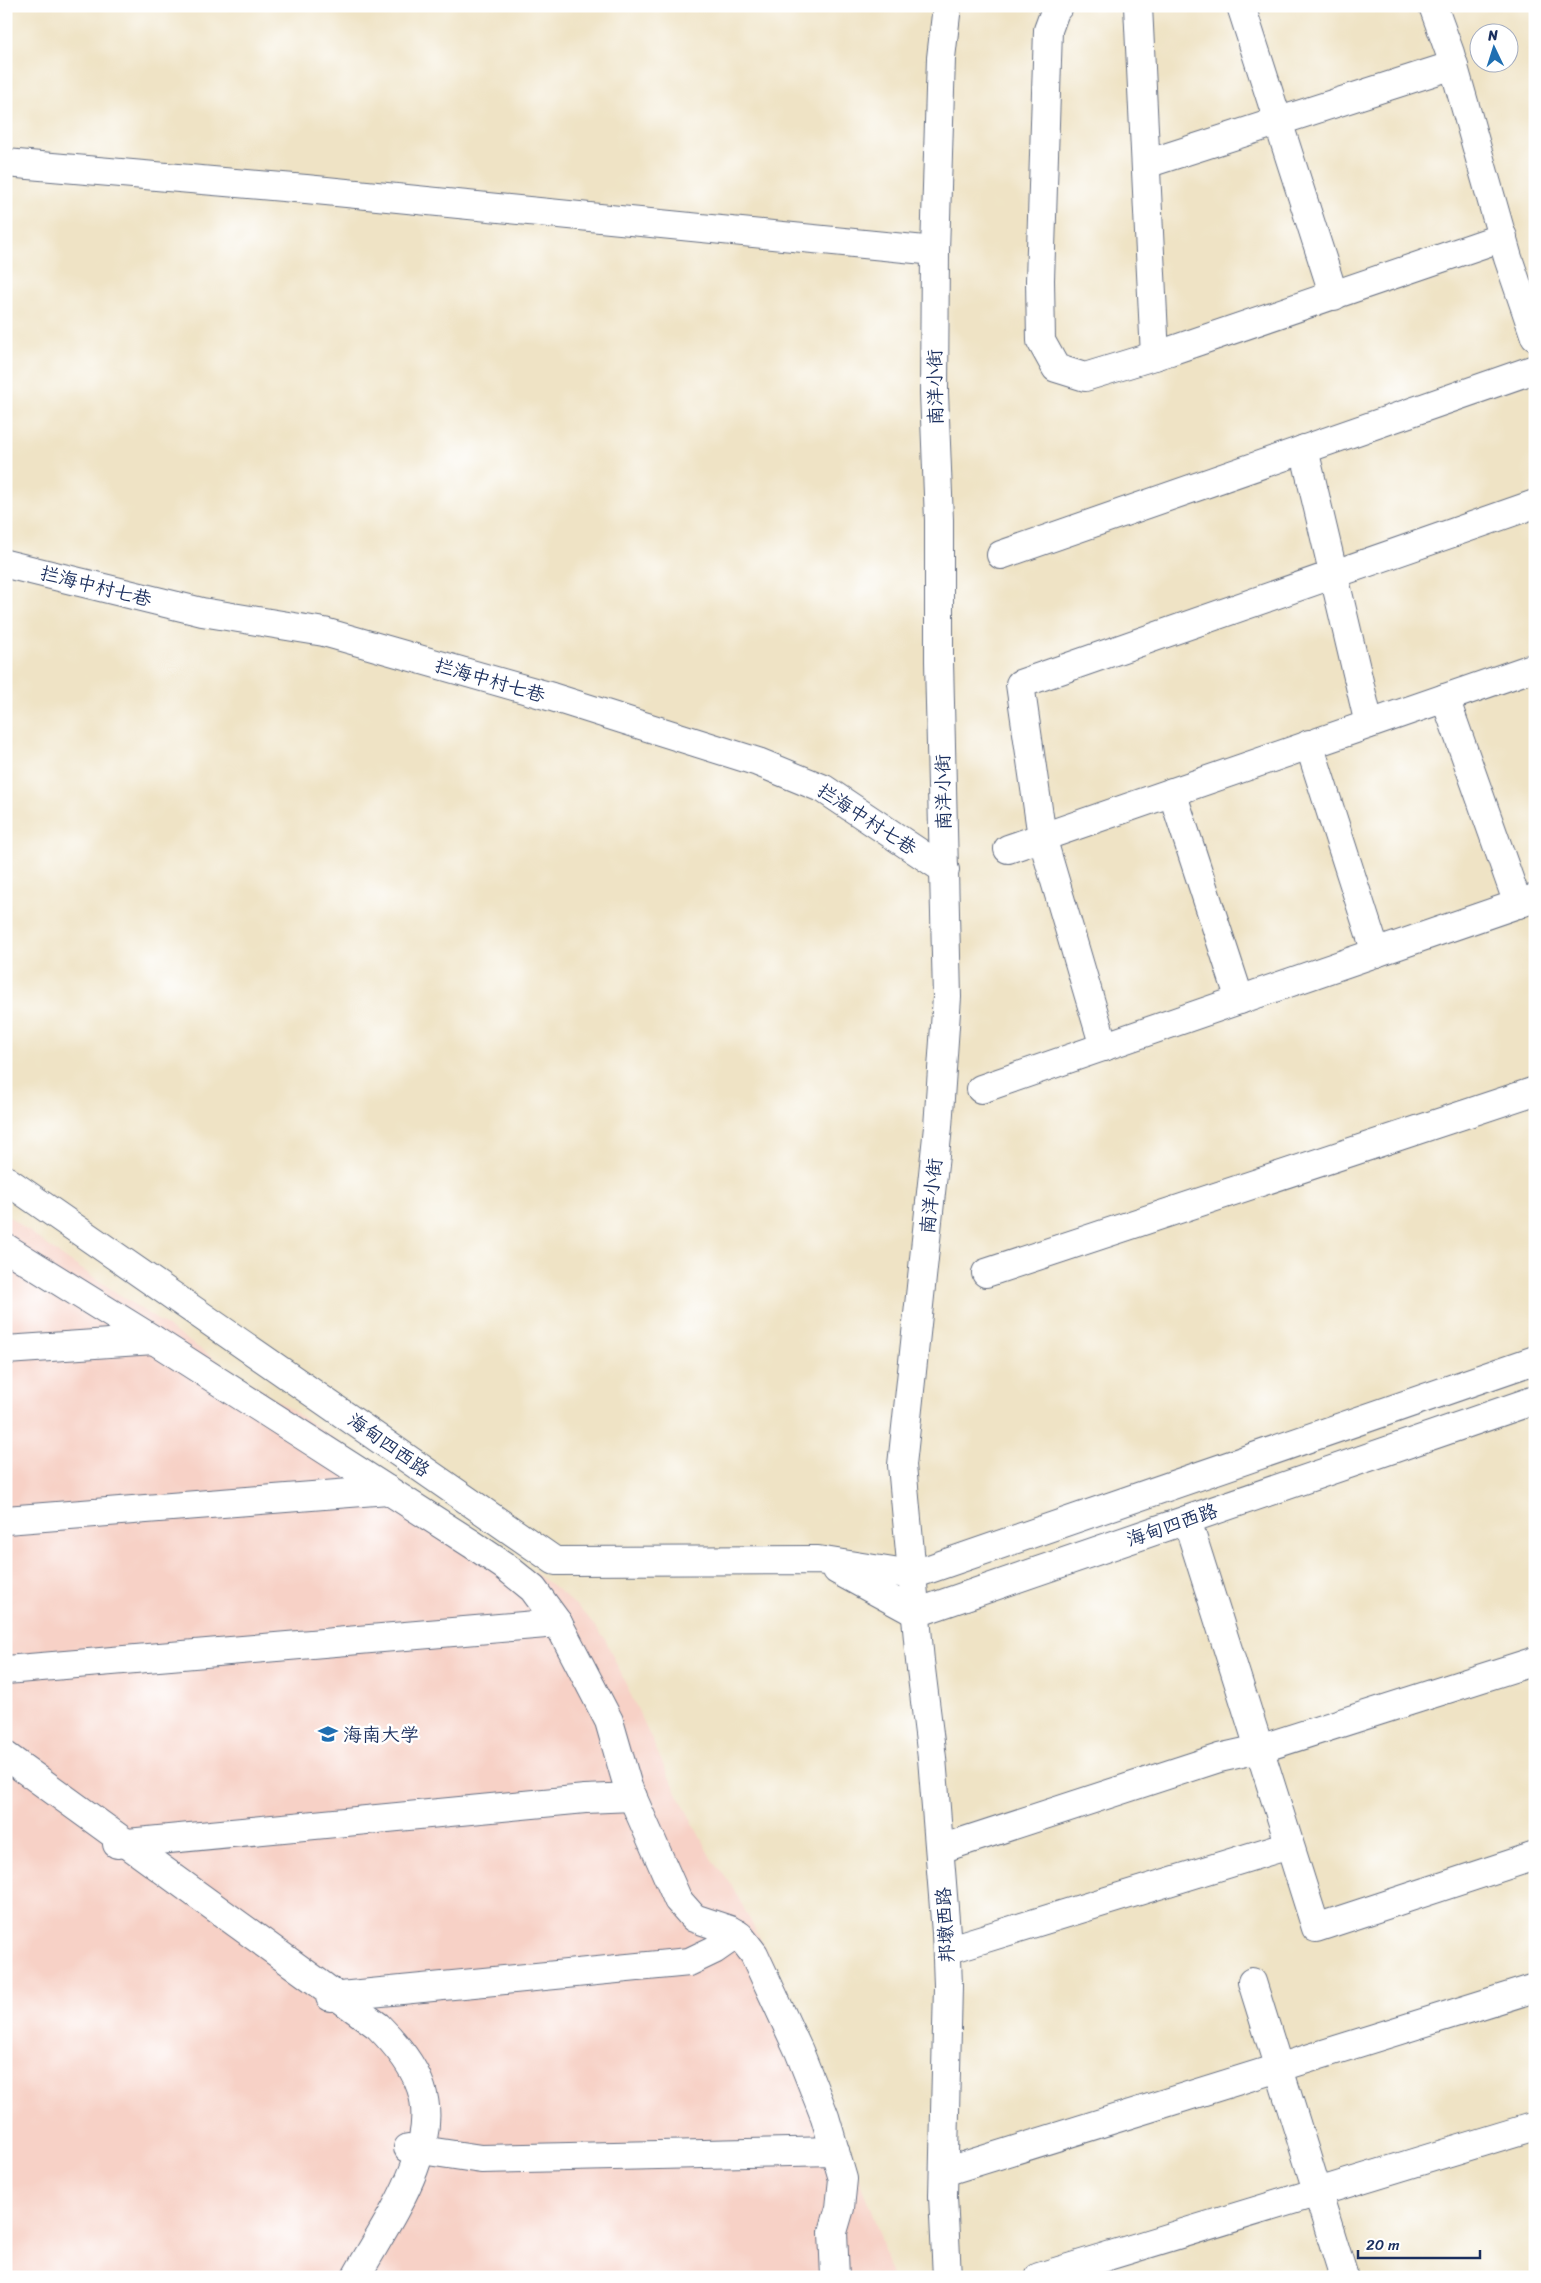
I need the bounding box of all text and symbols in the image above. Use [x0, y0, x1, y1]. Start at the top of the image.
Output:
north arrow [1468, 22, 1518, 72]
text: N [1486, 23, 1499, 48]
street label: 南洋小街 [918, 349, 952, 425]
street label: 拦海中村七巷 [37, 556, 155, 616]
street label: 拦海中村七巷 [431, 648, 549, 712]
street label: 南洋小街 [926, 754, 960, 830]
street label: 拦海中村七巷 [810, 774, 924, 864]
street label: 南洋小街 [911, 1156, 951, 1236]
street label: 海甸四西路 [341, 1404, 437, 1486]
street label: 海甸四西路 [1122, 1494, 1222, 1556]
place label: 海南大学 [343, 1718, 419, 1751]
school or university icon: 海南大学 [317, 1723, 339, 1745]
street label: 邦墩西路 [927, 1886, 963, 1964]
scale bar [1358, 2228, 1481, 2260]
text: 20 m [1366, 2232, 1400, 2258]

